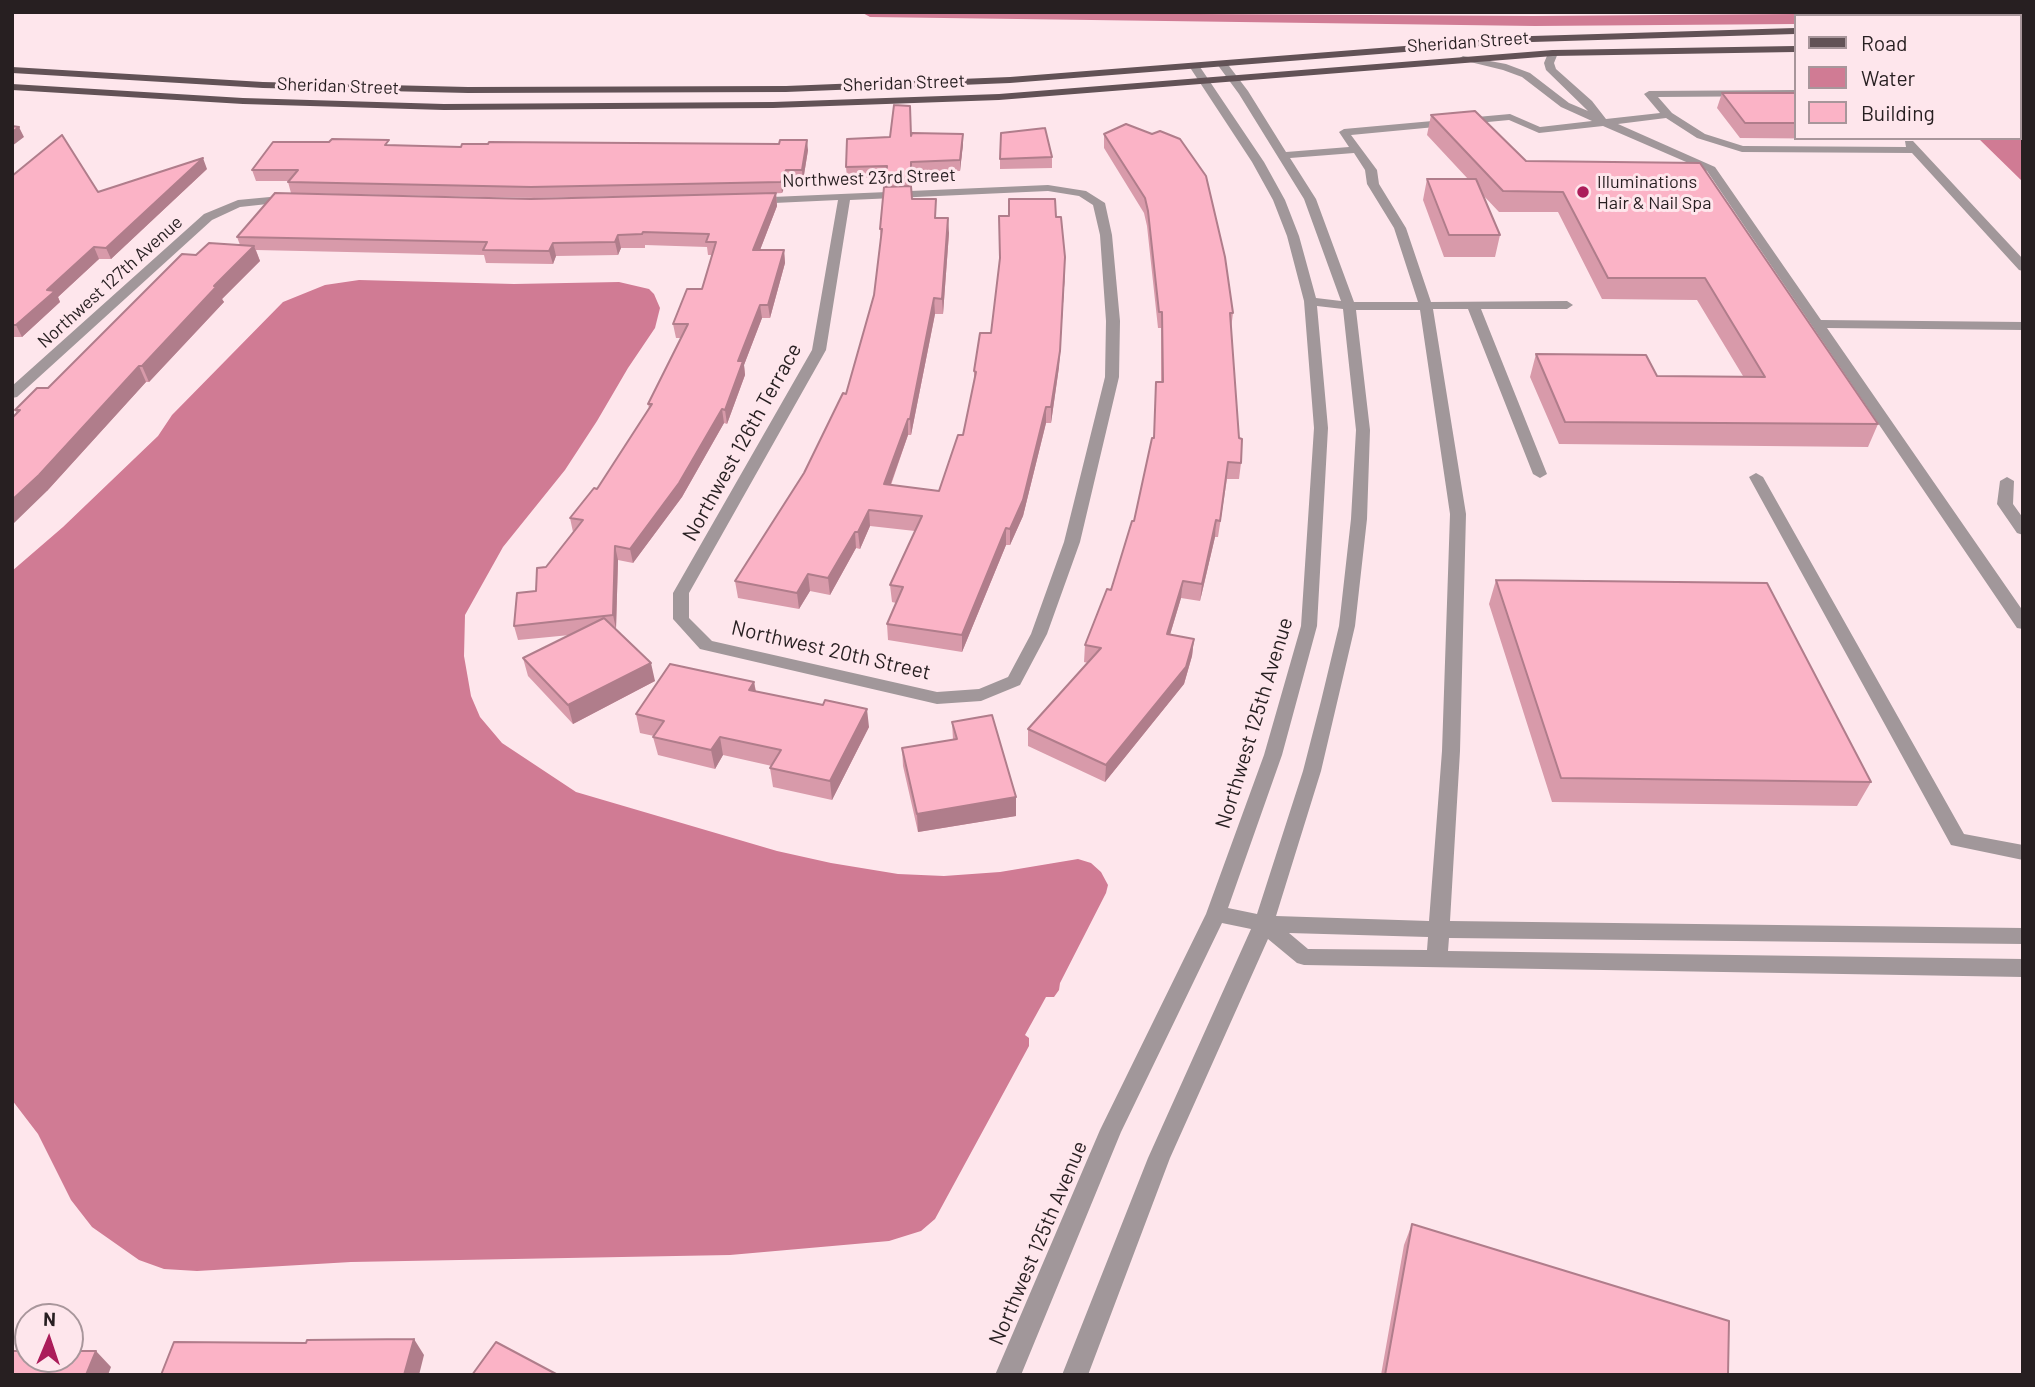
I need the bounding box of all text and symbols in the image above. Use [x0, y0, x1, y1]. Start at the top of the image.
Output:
legend [1794, 14, 2021, 140]
street label: Sheridan Street [1406, 27, 1530, 57]
text: Road [1861, 30, 1907, 55]
text: Water [1861, 65, 1915, 90]
street label: Sheridan Street [843, 70, 965, 96]
street label: Sheridan Street [277, 73, 399, 99]
text: Building [1861, 100, 1935, 125]
street label: Northwest 23rd Street [782, 164, 956, 192]
place label: Illuminations Hair & Nail Spa [1597, 171, 1711, 214]
marker: Illuminations Hair & Nail Spa [1575, 184, 1591, 200]
street label: Northwest 127th Avenue [33, 211, 187, 353]
street label: Northwest 126th Terrace [677, 339, 807, 545]
street label: Northwest 125th Avenue [1210, 614, 1298, 832]
street label: Northwest 20th Street [729, 615, 933, 685]
street label: Northwest 125th Avenue [984, 1137, 1092, 1349]
north arrow [14, 1303, 84, 1373]
text: N [43, 1307, 56, 1330]

